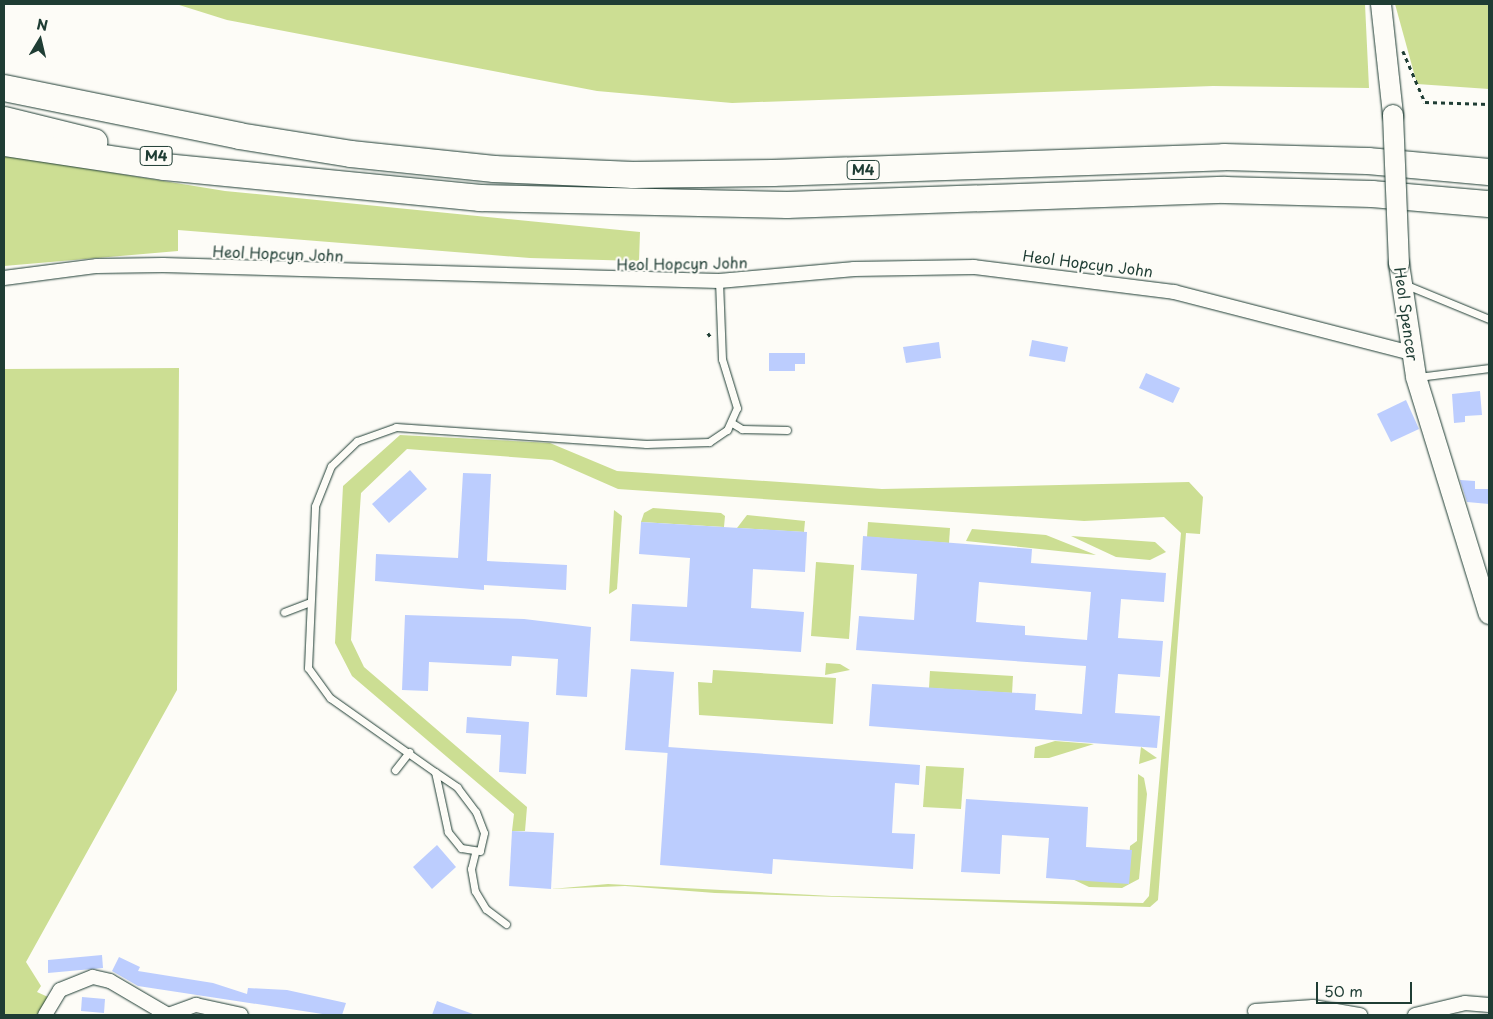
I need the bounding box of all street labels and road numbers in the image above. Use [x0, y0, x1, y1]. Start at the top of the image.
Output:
road number: M4 [138, 144, 174, 168]
road number: M4 [846, 158, 880, 182]
street label: Heol Hopcyn John [212, 242, 344, 264]
street label: Heol Hopcyn John [1022, 246, 1154, 280]
street label: Heol Hopcyn John [616, 253, 748, 273]
street label: Heol Spencer [1391, 265, 1423, 363]

